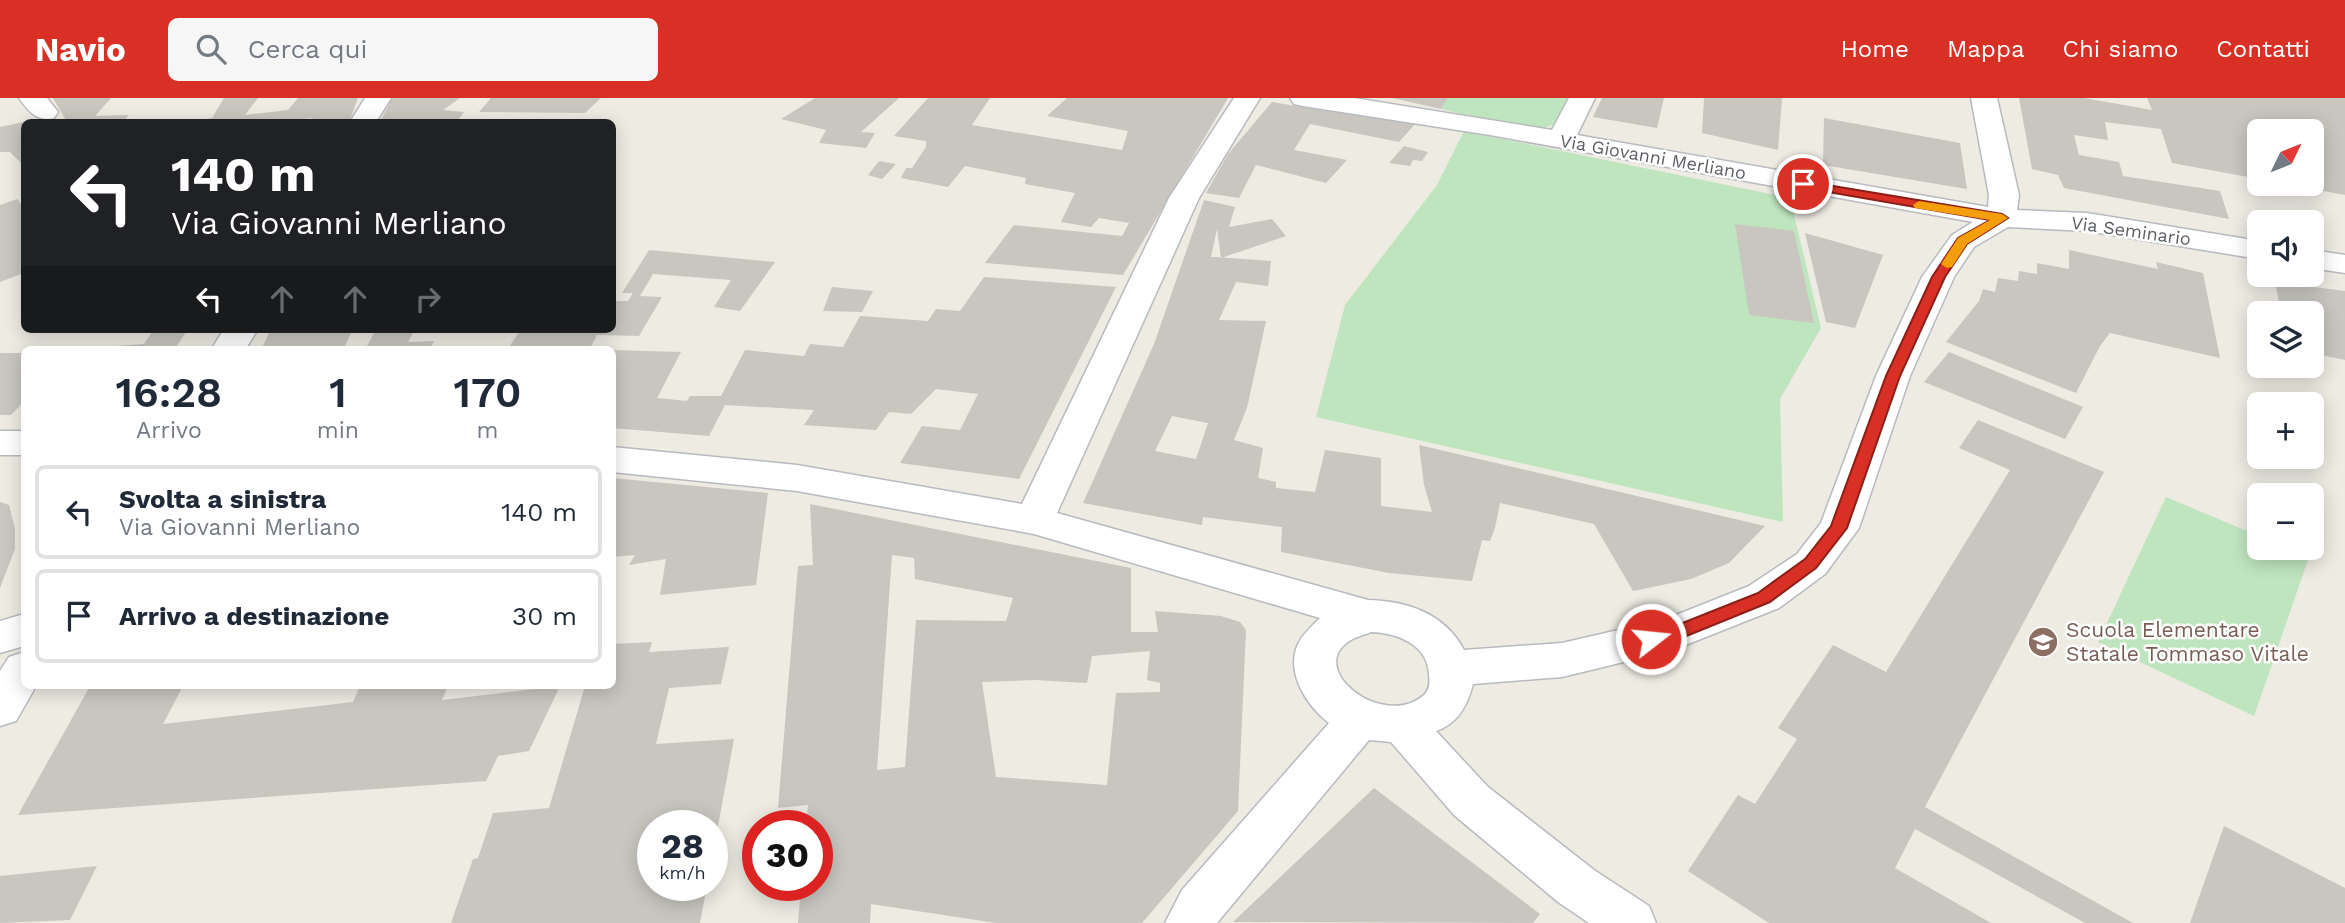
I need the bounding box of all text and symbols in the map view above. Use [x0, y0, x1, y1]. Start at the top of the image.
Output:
search box [168, 18, 658, 81]
text: Navio [35, 30, 126, 69]
icon: search [192, 30, 230, 68]
text: Cerca qui [248, 34, 368, 64]
text: Home [1840, 35, 1909, 63]
text: Mappa [1947, 35, 2025, 63]
text: Chi siamo [2063, 35, 2178, 63]
text: Contatti [2216, 35, 2310, 63]
north arrow [2247, 119, 2324, 196]
map controls [2247, 119, 2324, 560]
street label: Via Giovanni Merliano [1558, 130, 1748, 183]
text: 140 m [171, 145, 315, 203]
icon: left [56, 147, 147, 238]
pin [1773, 154, 1833, 214]
icon: arrive [1784, 165, 1822, 203]
text: Via Giovanni Merliano [171, 204, 507, 242]
button: sound [2247, 210, 2324, 287]
street label: Via Seminario [2070, 212, 2192, 249]
icon: left [190, 280, 228, 318]
icon: ahead [263, 280, 301, 318]
icon: ahead [336, 280, 374, 318]
icon: right [409, 280, 447, 318]
button: layers [2247, 301, 2324, 378]
text: 16:28 [115, 368, 222, 417]
text: 1 [329, 368, 347, 417]
text: 170 [454, 368, 522, 417]
button: + [2247, 392, 2324, 469]
text: Arrivo [136, 417, 202, 444]
text: min [317, 417, 359, 444]
text: m [477, 417, 498, 444]
button: − [2247, 483, 2324, 560]
text: Svolta a sinistra [119, 484, 326, 514]
icon: left [60, 493, 98, 531]
text: 140 m [501, 497, 577, 527]
text: Via Giovanni Merliano [119, 514, 360, 541]
icon: arrive [60, 597, 98, 635]
text: Arrivo a destinazione [119, 601, 389, 631]
text: 30 m [512, 601, 577, 631]
position arrow [1614, 602, 1688, 676]
place label: Scuola Elementare Statale Tommaso Vitale [2066, 617, 2309, 666]
school or university icon: Scuola Elementare Statale Tommaso Vitale [2026, 625, 2060, 659]
speed limit sign: 30 [742, 810, 833, 901]
text: 28 [661, 825, 704, 867]
text: km/h [659, 862, 706, 883]

